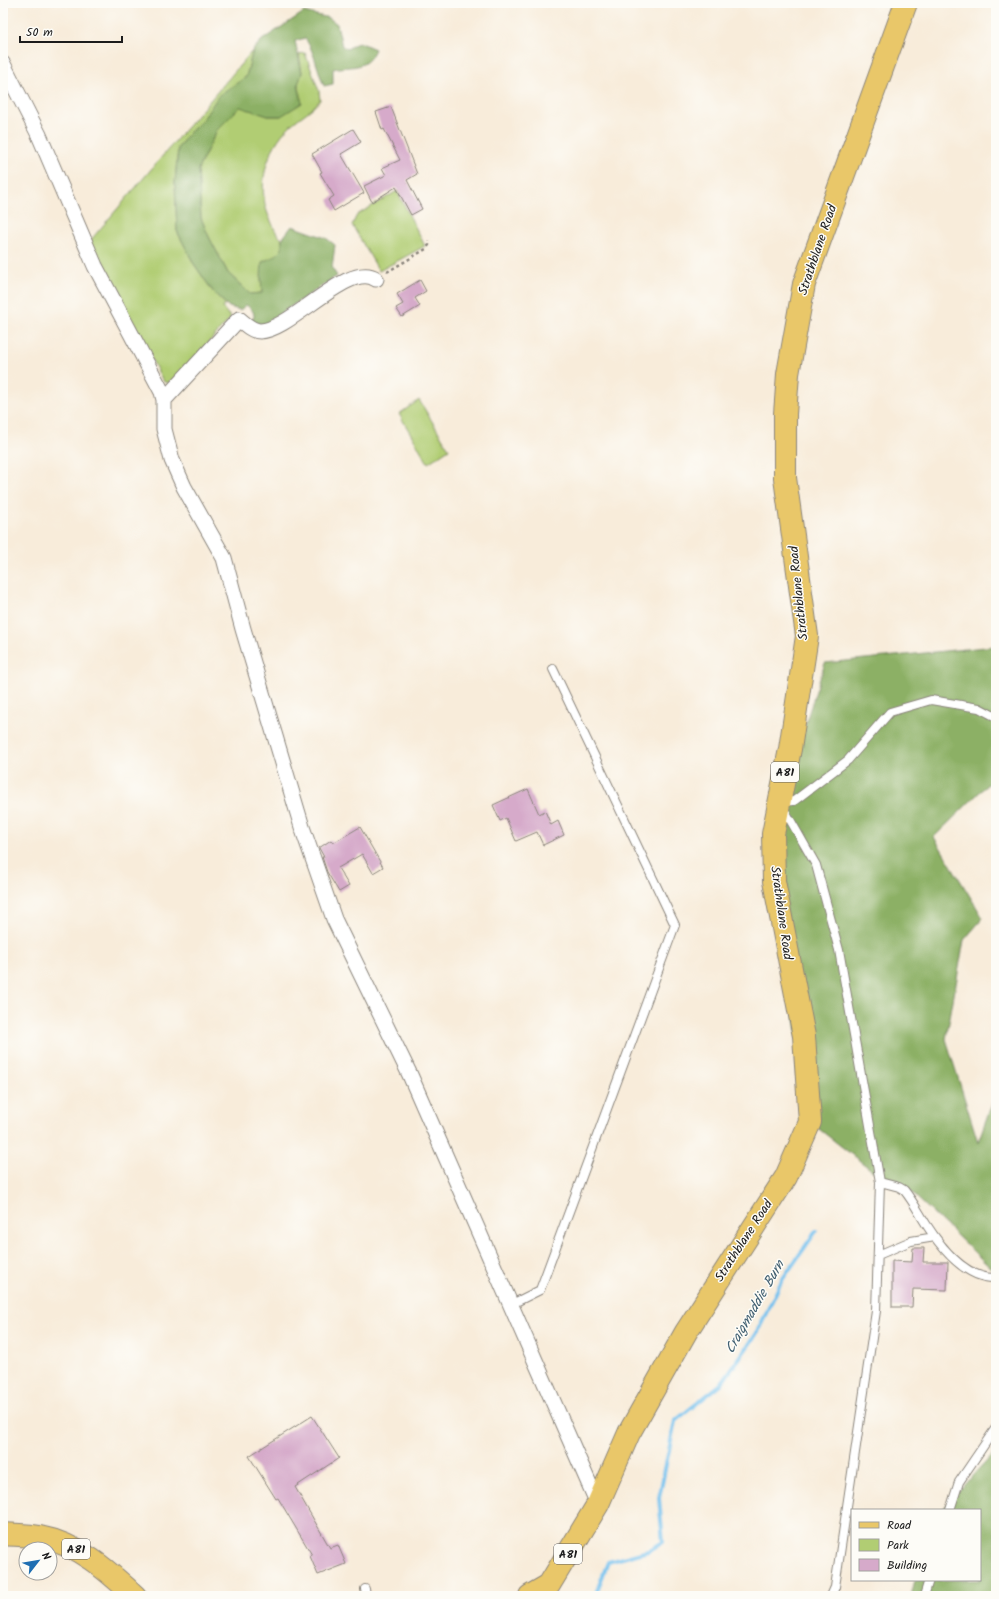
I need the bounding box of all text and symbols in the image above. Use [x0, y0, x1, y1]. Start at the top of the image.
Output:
scale bar [20, 18, 122, 44]
text: 50 m [26, 23, 53, 42]
street label: Strathblane Road [793, 201, 843, 298]
street label: Strathblane Road [784, 544, 814, 641]
road number: A81 [771, 762, 799, 782]
street label: Strathblane Road [764, 865, 798, 962]
street label: Strathblane Road [709, 1195, 779, 1286]
water label: Craigmaddie Burn [719, 1255, 791, 1358]
legend [851, 1509, 981, 1581]
text: Road [887, 1516, 912, 1535]
text: Park [887, 1536, 909, 1555]
road number: A81 [62, 1539, 90, 1559]
north arrow [18, 1541, 58, 1581]
road number: A81 [554, 1544, 582, 1564]
text: N [36, 1549, 55, 1564]
text: Building [887, 1556, 927, 1575]

